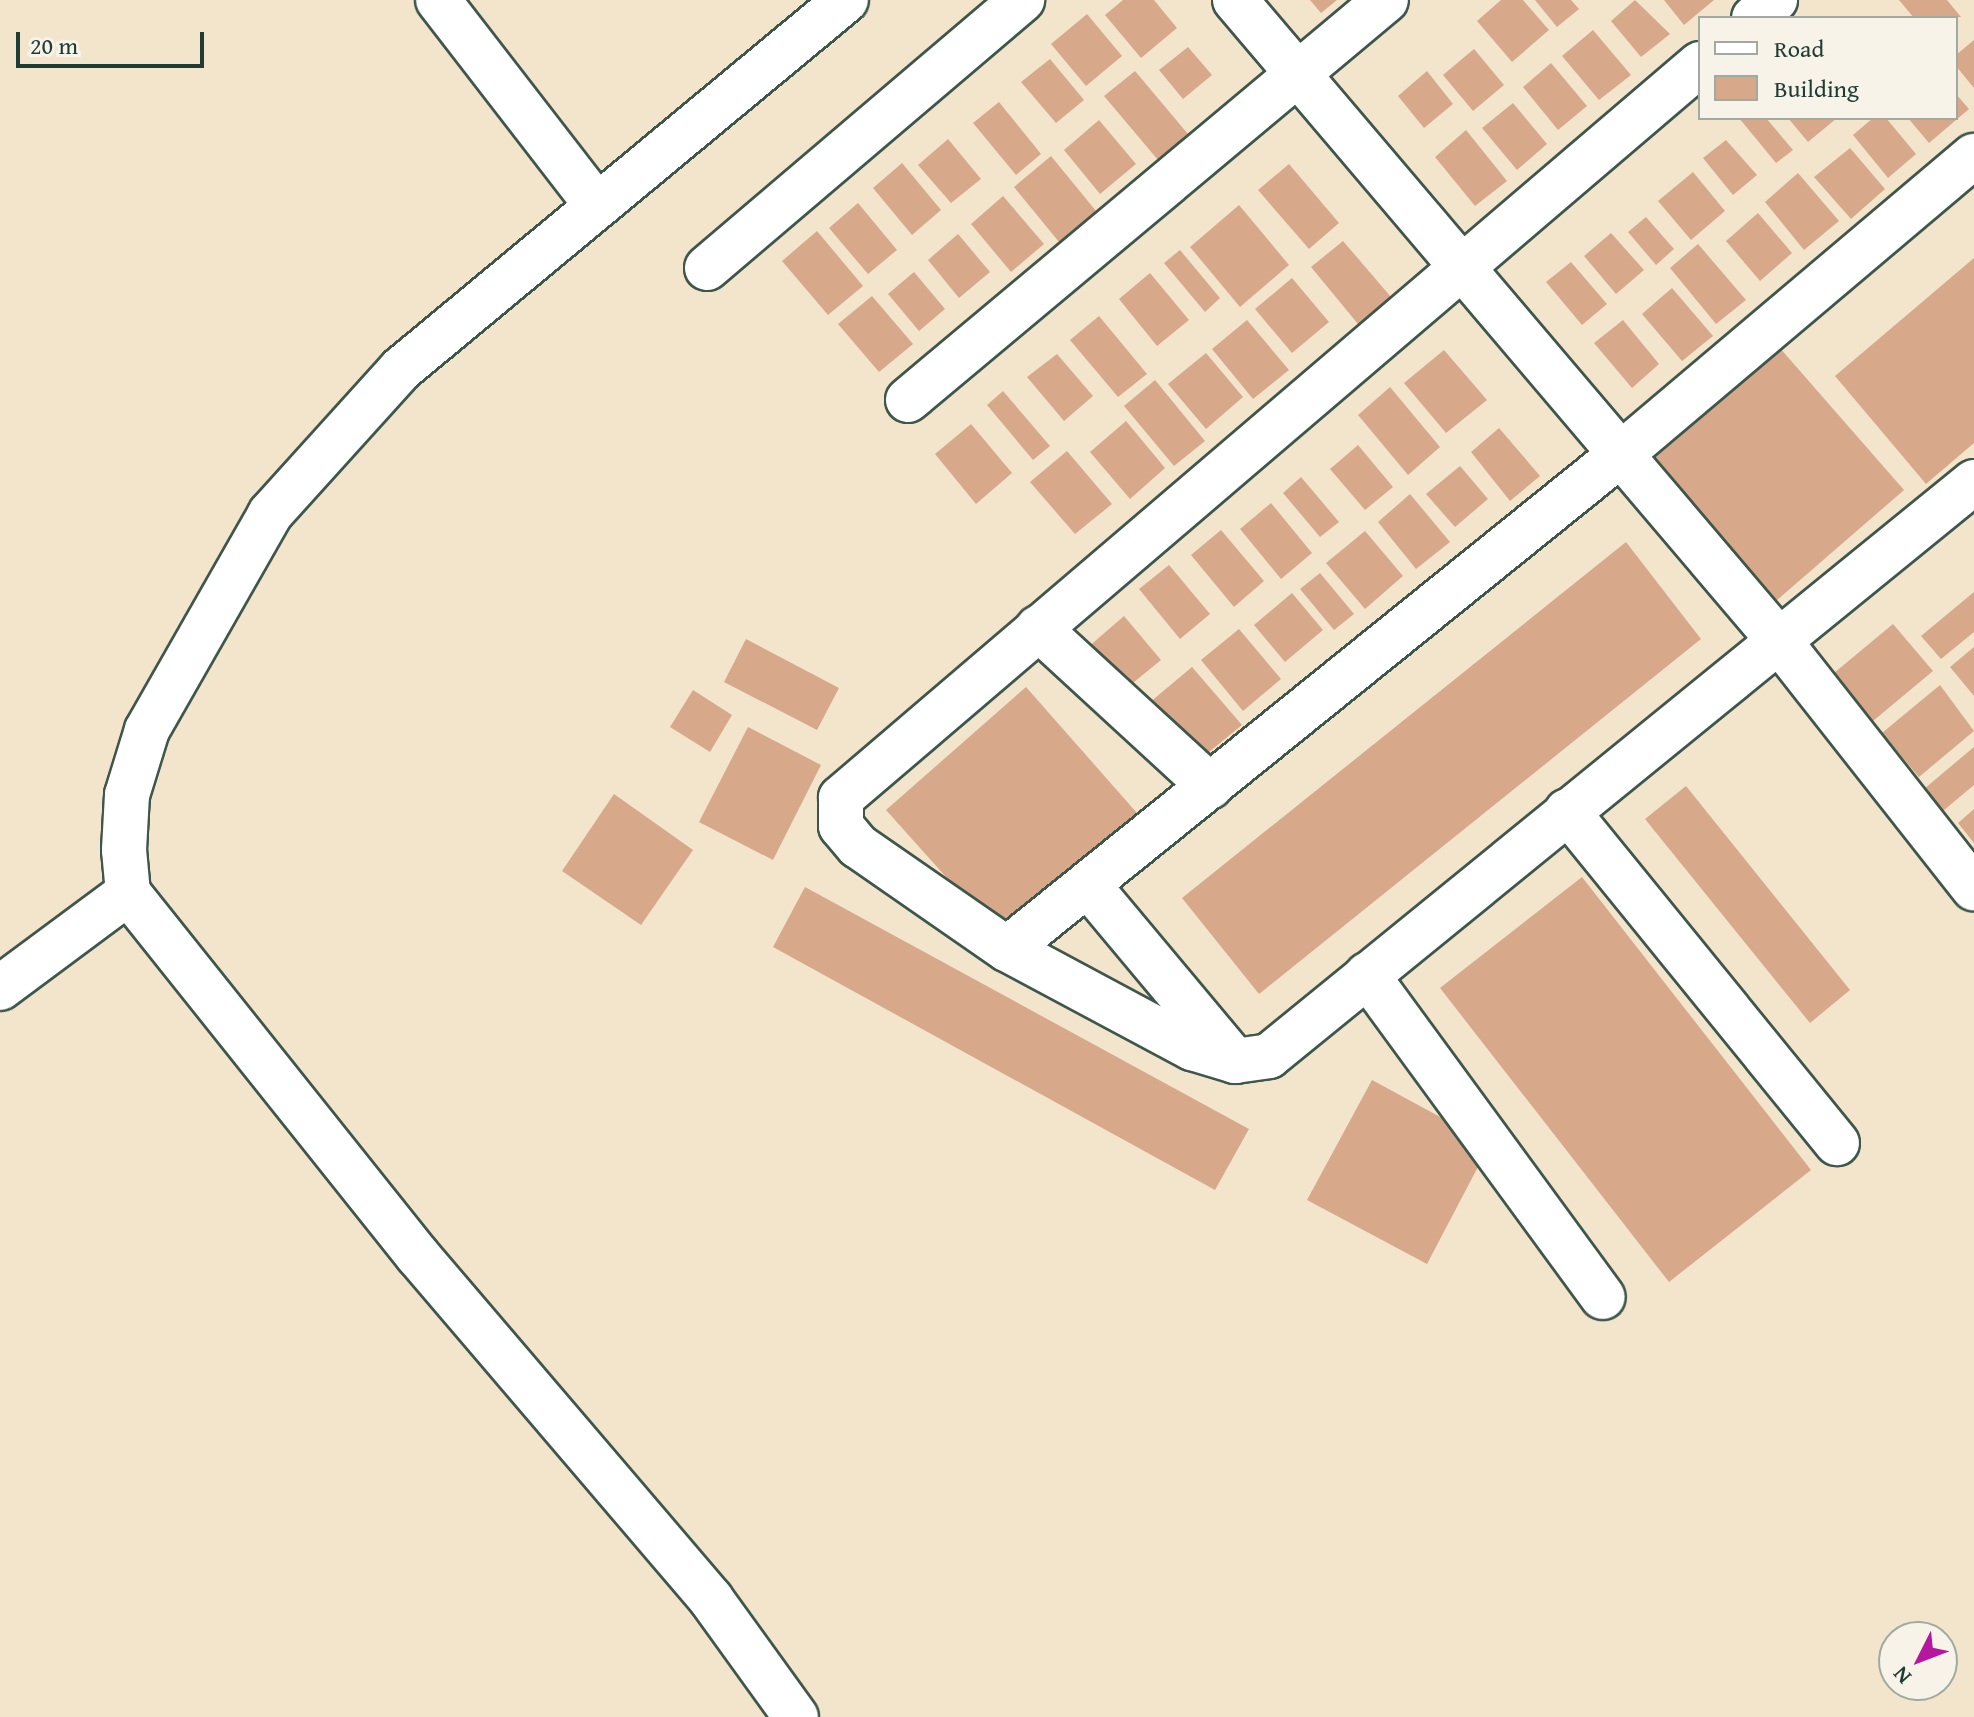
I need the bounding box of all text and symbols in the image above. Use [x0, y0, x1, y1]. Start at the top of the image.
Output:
scale bar [20, 16, 208, 66]
legend [1698, 16, 1958, 120]
text: 20 m [30, 28, 78, 63]
text: Road [1774, 31, 1824, 66]
text: Building [1774, 71, 1859, 106]
north arrow [1878, 1621, 1958, 1701]
text: N [1885, 1660, 1918, 1692]

